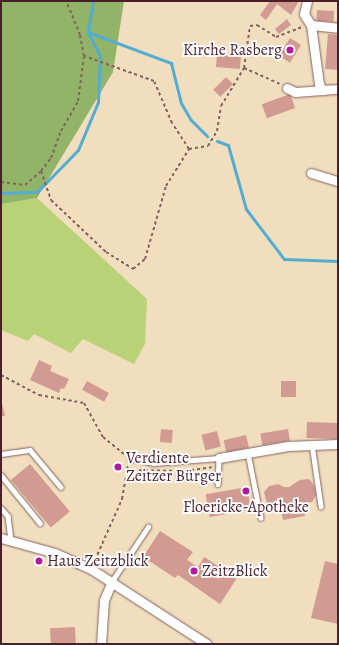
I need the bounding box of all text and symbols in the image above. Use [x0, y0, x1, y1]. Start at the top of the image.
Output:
place label: Kirche Rasberg [183, 40, 282, 60]
marker: Kirche Rasberg [285, 45, 295, 55]
place label: Verdiente Zeitzer Bürger [126, 448, 221, 486]
marker: Verdiente Zeitzer Bürger [113, 462, 123, 472]
marker: Floericke-Apotheke [241, 486, 251, 496]
place label: Floericke-Apotheke [183, 497, 309, 517]
place label: Haus Zeitzblick [47, 551, 149, 571]
marker: Haus Zeitzblick [34, 556, 44, 566]
place label: ZeitzBlick [202, 561, 268, 581]
marker: ZeitzBlick [189, 566, 199, 576]

